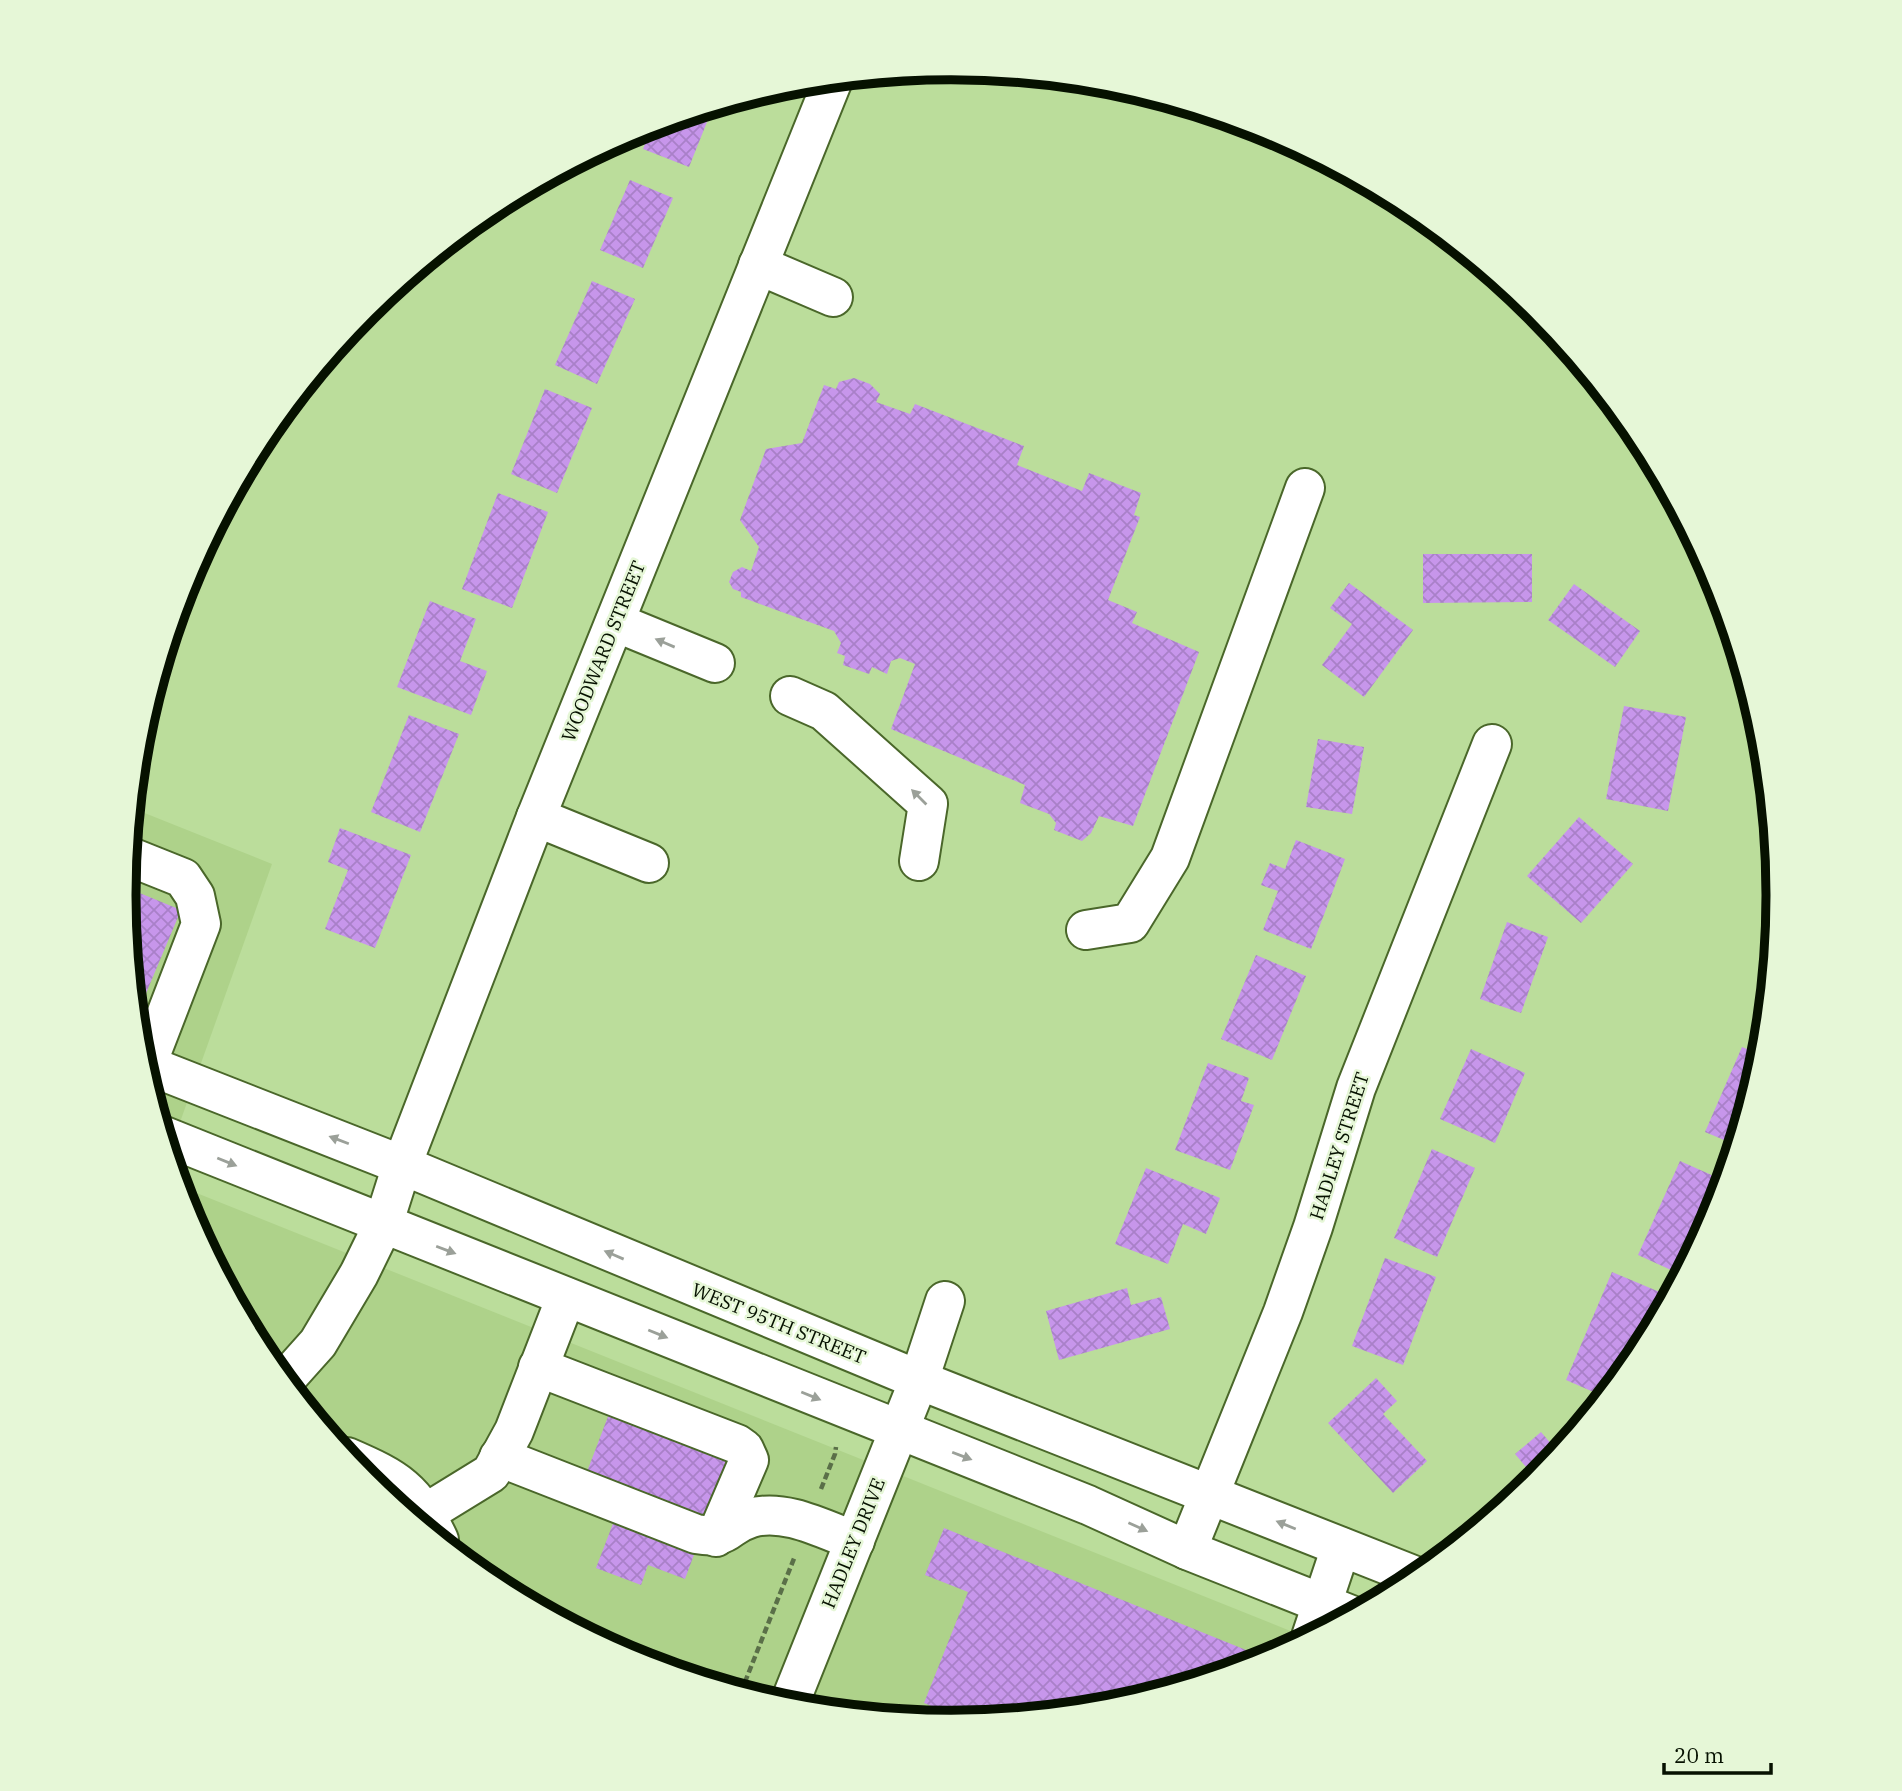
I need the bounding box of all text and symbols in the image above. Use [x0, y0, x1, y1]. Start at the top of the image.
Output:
street label: WOODWARD STREET [556, 557, 650, 745]
one-way arrow [654, 637, 675, 648]
one-way arrow [911, 789, 927, 805]
street label: HADLEY STREET [1304, 1069, 1374, 1223]
one-way arrow [328, 1135, 349, 1146]
one-way arrow [217, 1156, 238, 1167]
one-way arrow [436, 1245, 457, 1256]
one-way arrow [603, 1249, 624, 1260]
street label: WEST 95TH STREET [688, 1277, 870, 1369]
one-way arrow [647, 1329, 668, 1340]
one-way arrow [801, 1391, 822, 1402]
one-way arrow [951, 1451, 972, 1462]
street label: HADLEY DRIVE [816, 1474, 890, 1612]
one-way arrow [1276, 1520, 1297, 1531]
one-way arrow [1127, 1522, 1148, 1533]
scale bar [1664, 1732, 1771, 1776]
text: 20 m [1674, 1741, 1724, 1769]

